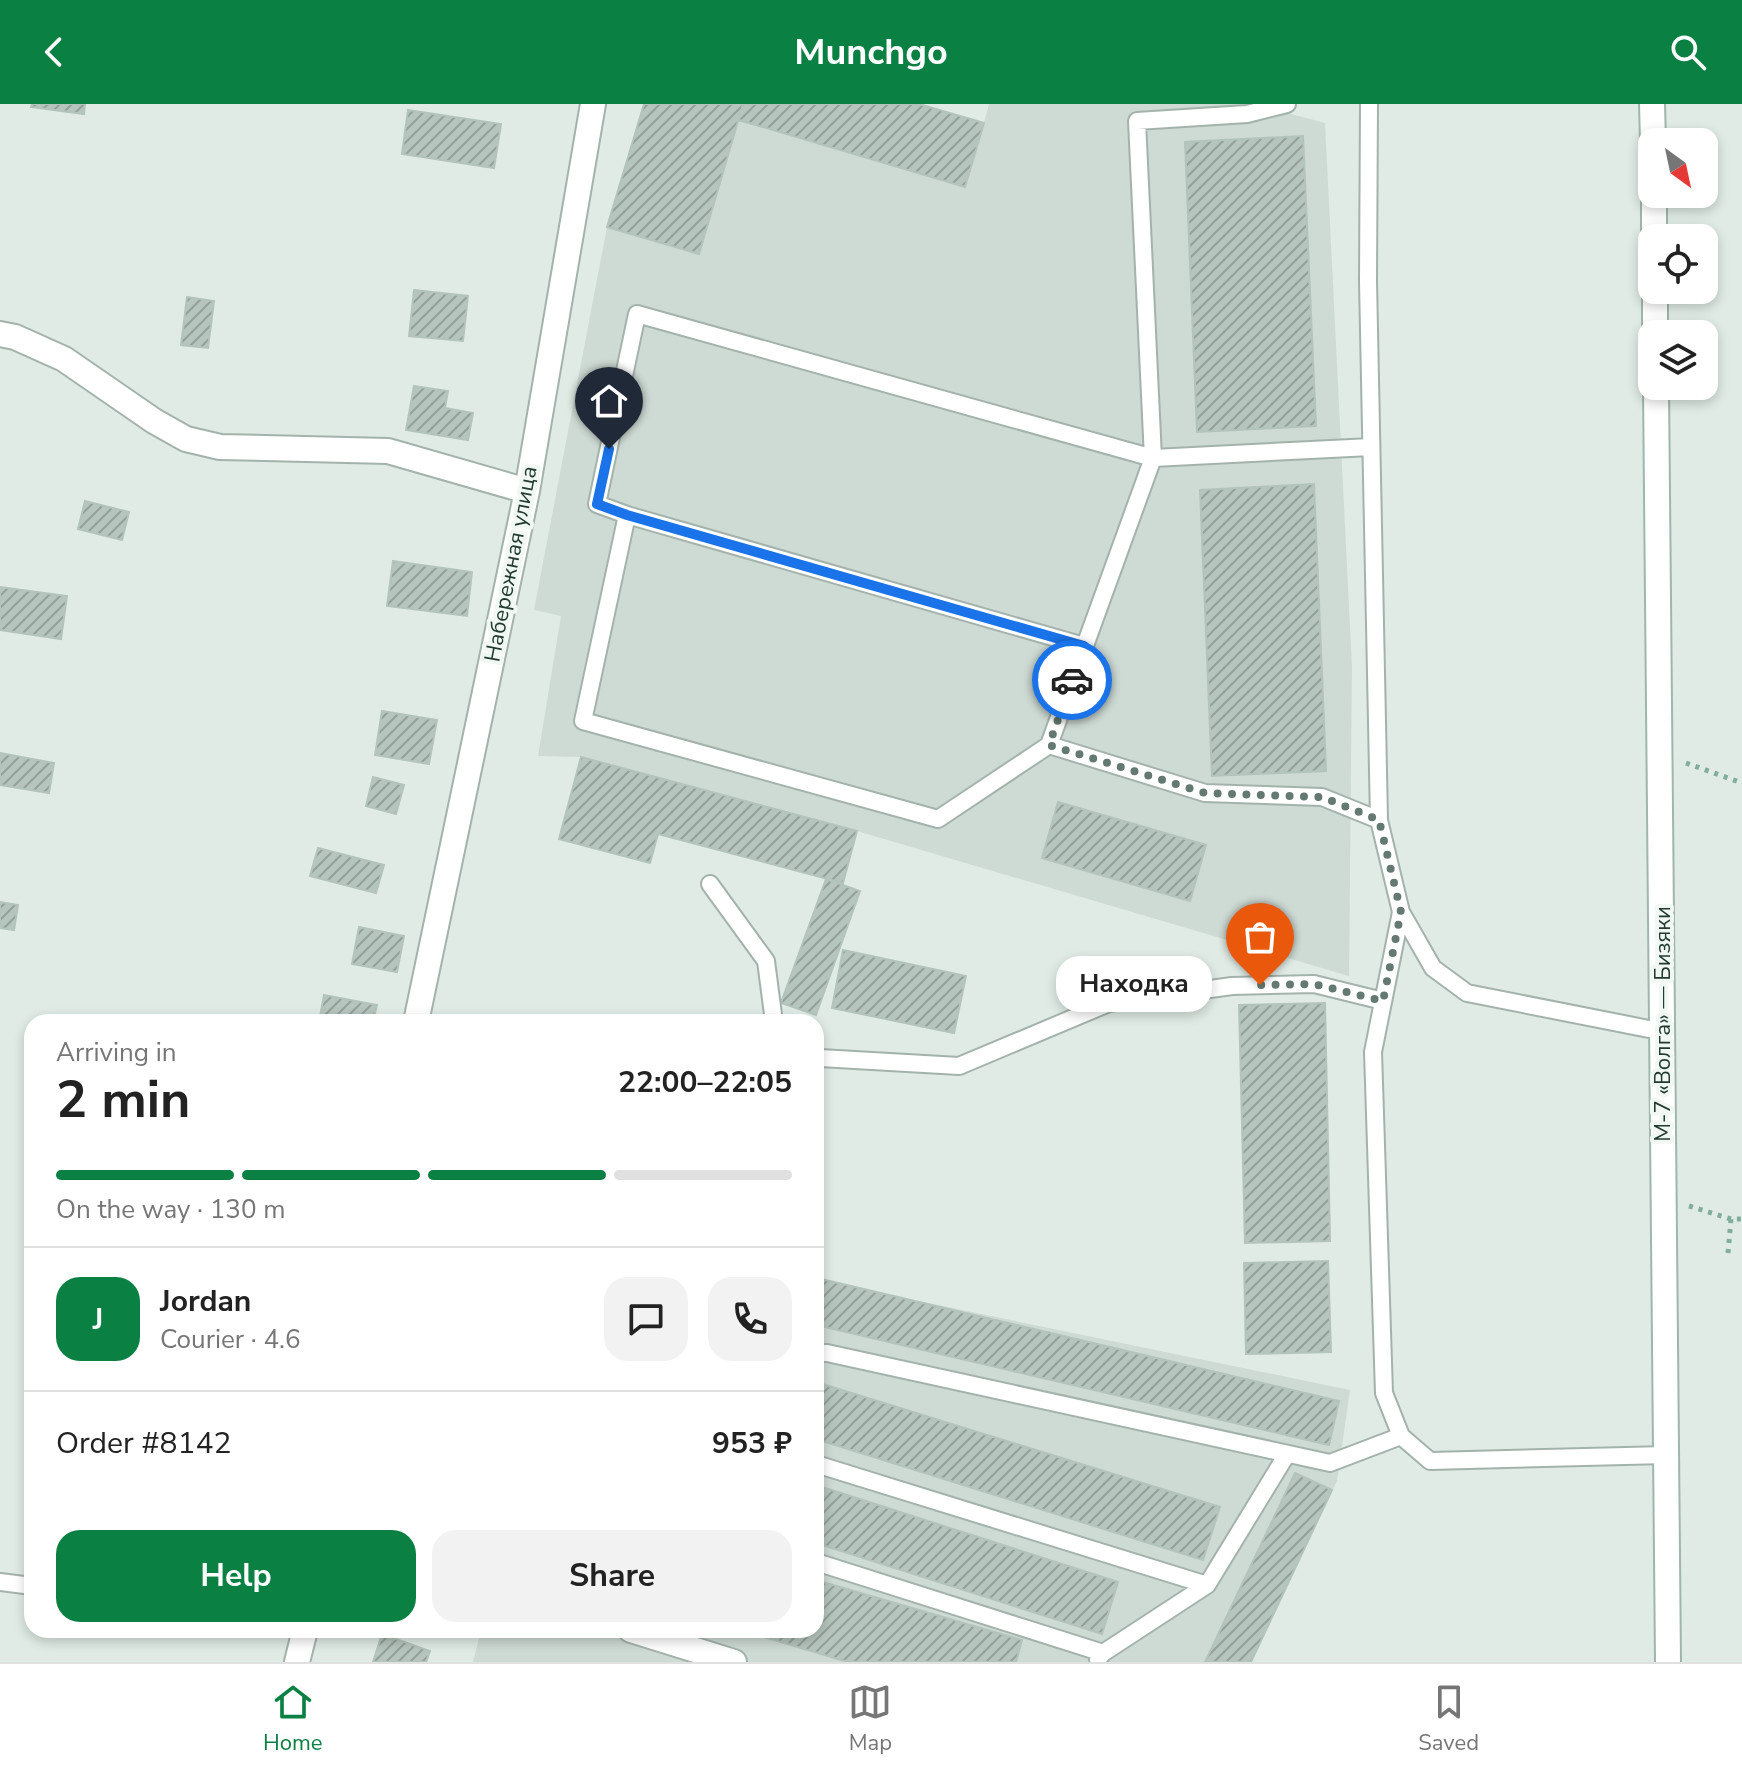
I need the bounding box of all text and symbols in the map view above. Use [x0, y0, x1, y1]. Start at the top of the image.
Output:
text: Munchgo [794, 28, 948, 77]
icon: back [32, 30, 76, 74]
icon: search [1666, 30, 1710, 74]
north arrow [1638, 128, 1718, 208]
map controls [1638, 128, 1718, 400]
button: locate [1638, 224, 1718, 304]
button: layers [1638, 320, 1718, 400]
pin [575, 367, 643, 449]
icon: home [587, 379, 631, 423]
street label: Набережная улица [477, 464, 545, 664]
courier [1032, 640, 1112, 720]
icon: car [1050, 658, 1094, 702]
pin [1226, 903, 1294, 985]
street label: М-7 «Волга» — Бизяки [1648, 906, 1678, 1142]
icon: bag [1238, 915, 1282, 959]
callout: Находка [1056, 957, 1212, 1013]
text: Находка [1079, 966, 1189, 1001]
text: Arriving in [56, 1035, 177, 1070]
text: 22:00–22:05 [618, 1062, 792, 1103]
text: 2 min [56, 1064, 191, 1135]
text: On the way · 130 m [56, 1192, 285, 1227]
button: chat [604, 1277, 688, 1361]
button: phone [708, 1277, 792, 1361]
text: Jordan [160, 1281, 251, 1322]
text: J [93, 1299, 103, 1340]
text: Courier · 4.6 [160, 1322, 301, 1357]
text: Order #8142 [56, 1423, 231, 1464]
text: 953 ₽ [712, 1423, 792, 1464]
button: Help [56, 1530, 416, 1622]
button: Share [432, 1530, 792, 1622]
tab: Home [263, 1680, 322, 1758]
tab: Map [848, 1680, 892, 1758]
tab: Saved [1418, 1680, 1479, 1758]

